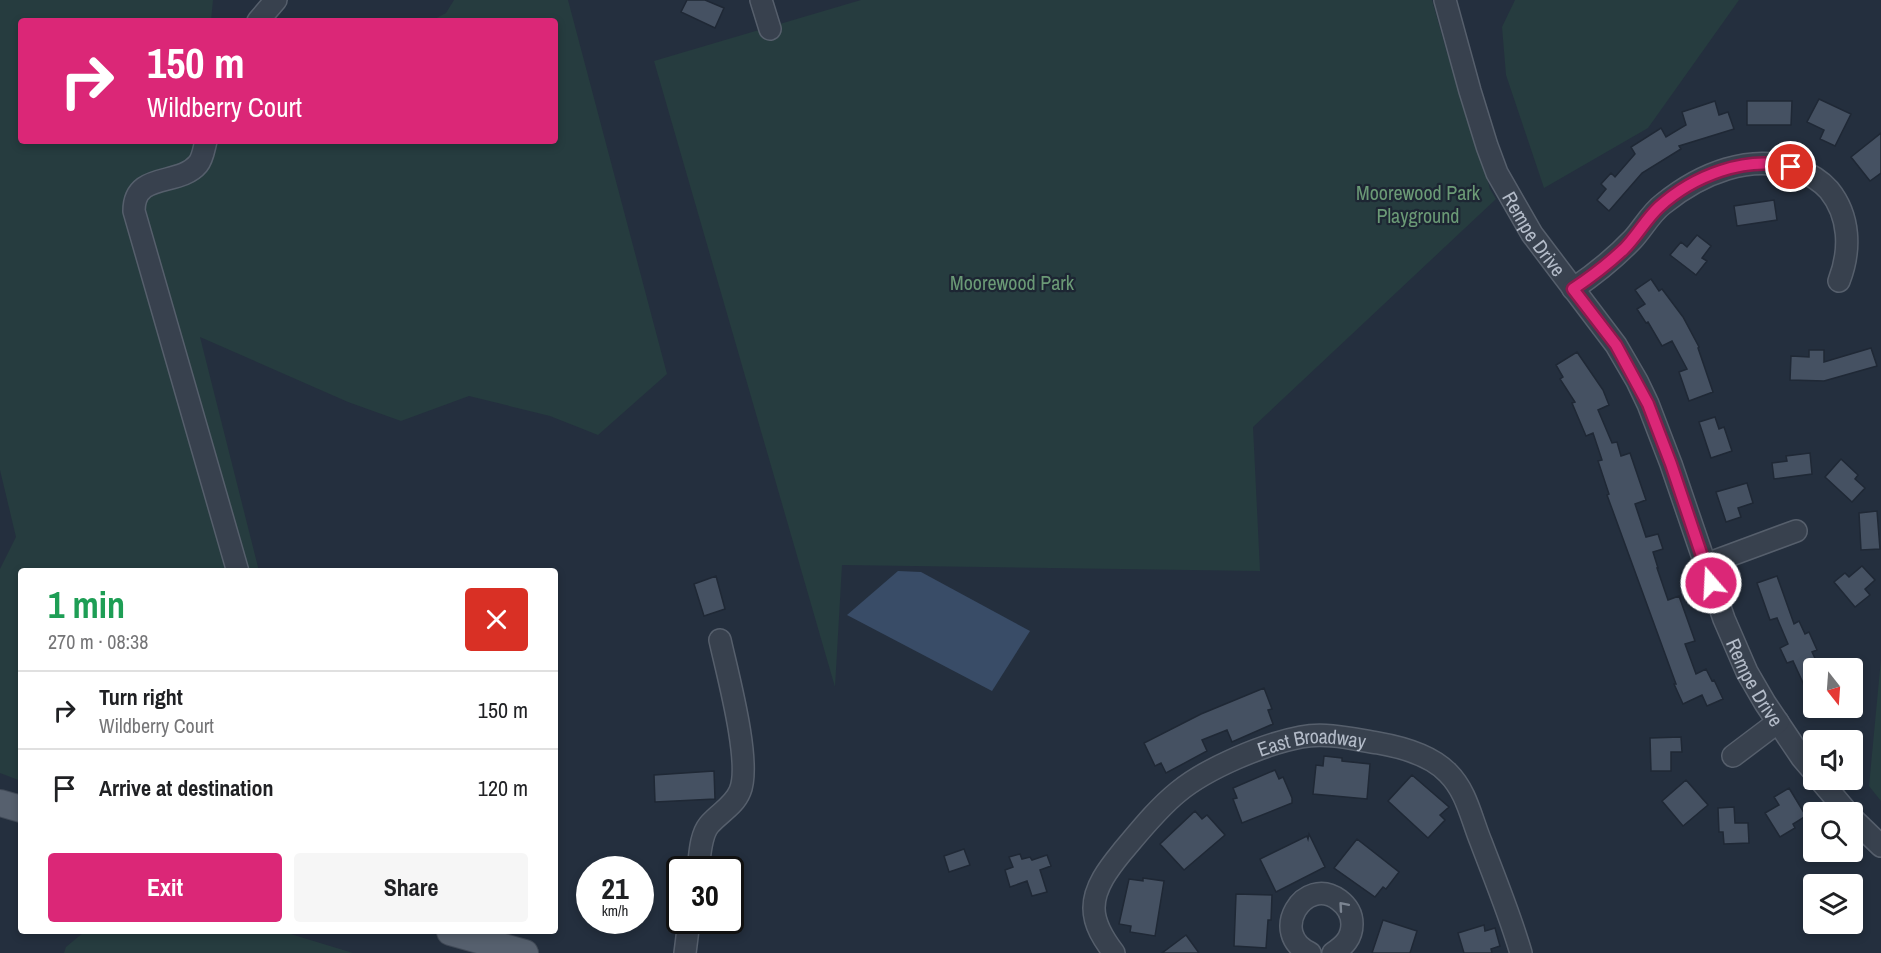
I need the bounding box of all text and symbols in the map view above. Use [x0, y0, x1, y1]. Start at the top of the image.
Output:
text: 150 m [147, 35, 245, 91]
icon: right [48, 42, 126, 120]
text: Wildberry Court [147, 89, 302, 125]
pin [1765, 141, 1816, 192]
icon: arrive [1774, 150, 1807, 183]
park label: Moorewood Park Playground [1356, 179, 1481, 229]
street label: Rempe Drive [1497, 186, 1572, 281]
park label: Moorewood Park [950, 269, 1075, 296]
position arrow [1679, 551, 1743, 615]
text: 1 min [48, 581, 125, 629]
button: close [465, 588, 528, 651]
text: 270 m · 08:38 [48, 628, 148, 655]
street label: Rempe Drive [1720, 634, 1790, 731]
north arrow [1803, 658, 1863, 718]
map controls [1803, 658, 1863, 934]
text: Turn right [99, 682, 183, 712]
icon: right [48, 694, 81, 727]
text: 150 m [478, 695, 528, 725]
text: Wildberry Court [99, 712, 214, 739]
street label: East Broadway [1253, 722, 1369, 762]
button: sound [1803, 730, 1863, 790]
icon: arrive [48, 772, 81, 805]
text: Arrive at destination [99, 773, 273, 803]
text: 120 m [478, 773, 528, 803]
button: search [1803, 802, 1863, 862]
button: Exit [48, 853, 282, 922]
button: Share [294, 853, 528, 922]
speed limit sign: 30 [666, 856, 744, 934]
text: 21 [601, 868, 629, 908]
button: layers [1803, 874, 1863, 934]
text: km/h [602, 900, 628, 921]
one-way arrow [1340, 902, 1351, 913]

